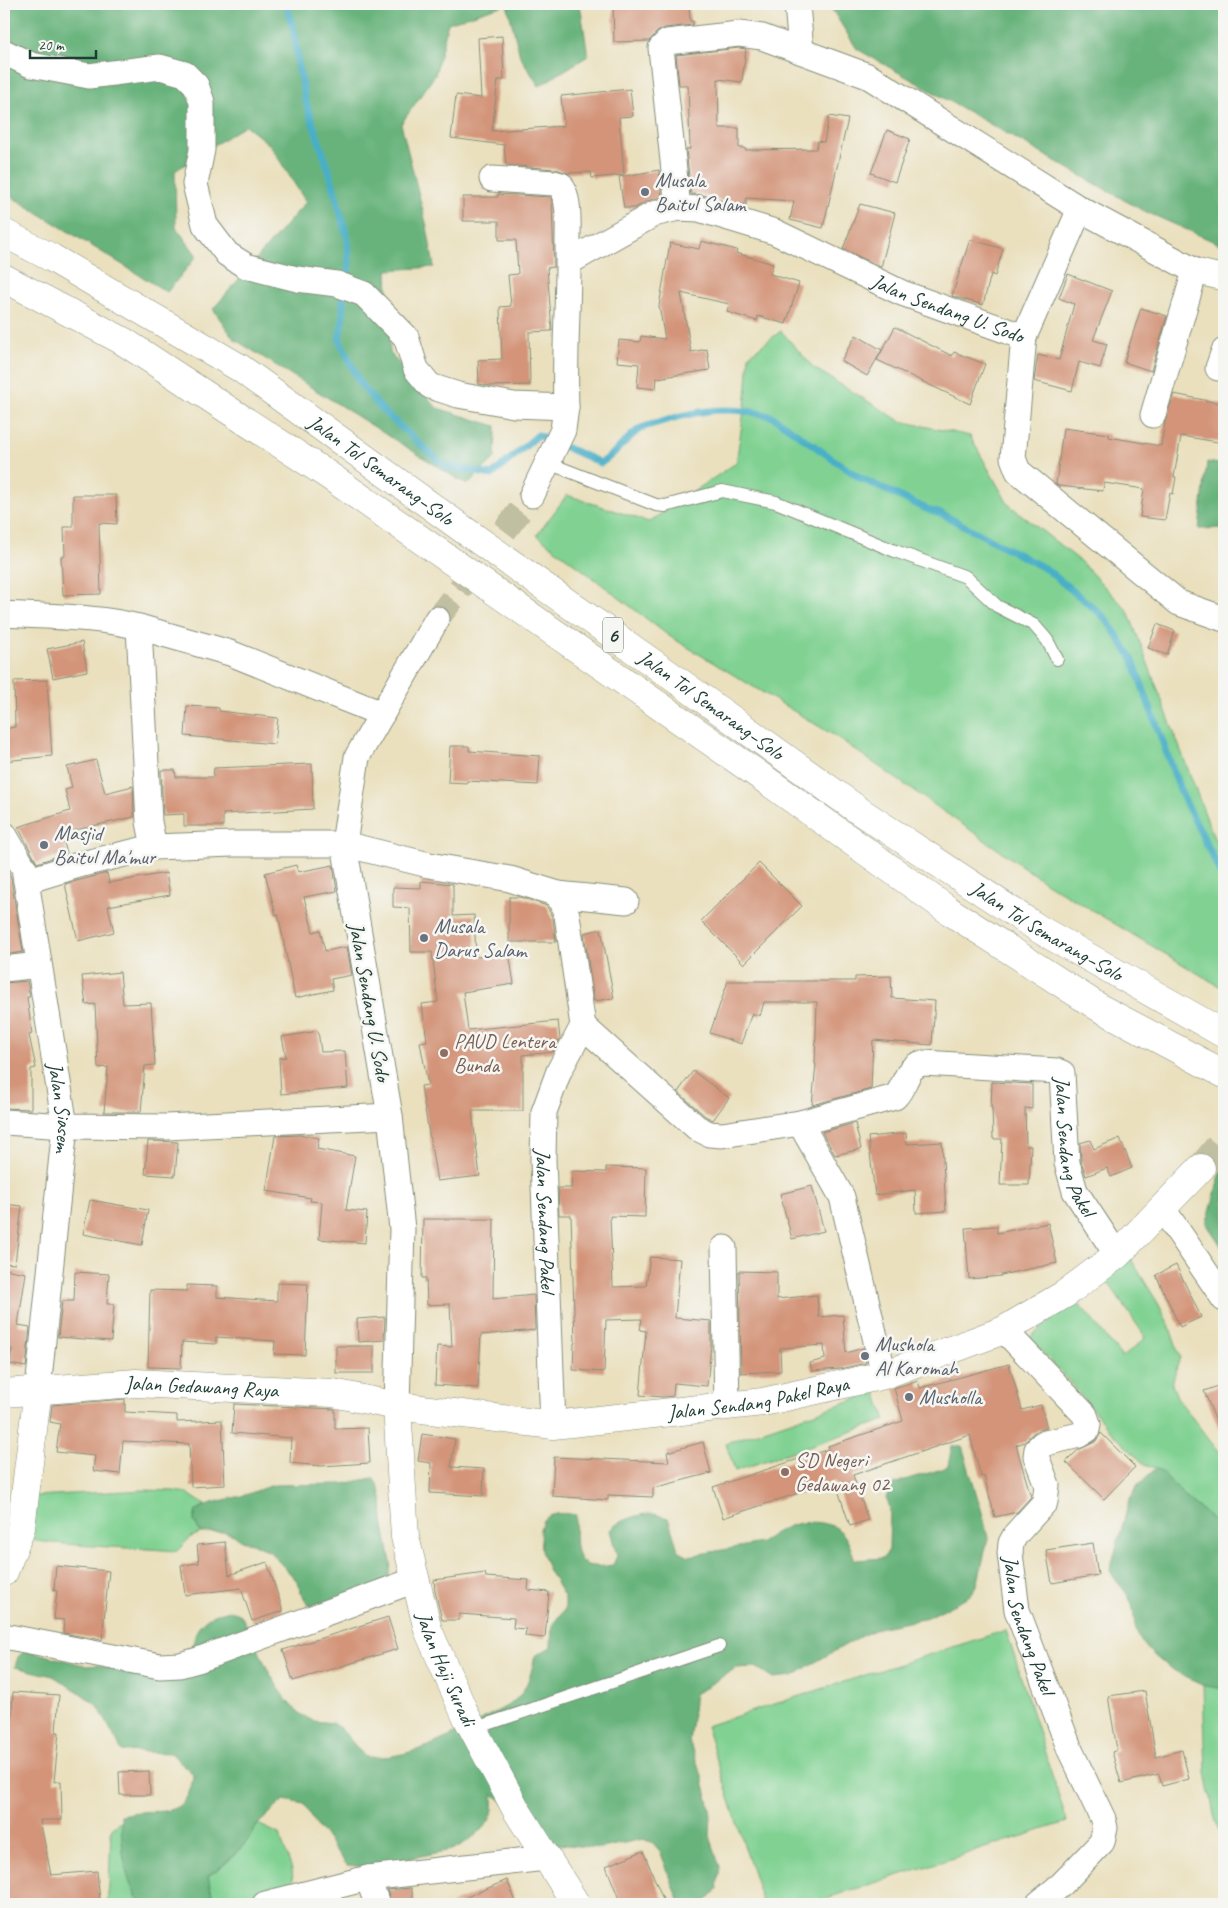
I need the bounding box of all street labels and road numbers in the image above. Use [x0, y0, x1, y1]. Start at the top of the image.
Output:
street label: Jalan Sendang U. Sodo [867, 267, 1030, 350]
street label: Jalan Tol Semarang–Solo [303, 408, 461, 533]
road number: 6 [603, 618, 623, 652]
street label: Jalan Tol Semarang–Solo [632, 643, 791, 767]
street label: Jalan Tol Semarang–Solo [965, 874, 1130, 988]
street label: Jalan Sendang U. Sodo [343, 920, 397, 1086]
street label: Jalan Siasem [42, 1060, 78, 1156]
street label: Jalan Sendang Pakel [1049, 1075, 1103, 1224]
street label: Jalan Sendang Pakel [530, 1148, 561, 1296]
street label: Jalan Gedawang Raya [123, 1370, 281, 1403]
street label: Jalan Sendang Pakel Raya [665, 1370, 853, 1425]
street label: Jalan Sendang Pakel [997, 1554, 1062, 1701]
street label: Jalan Haji Suradi [411, 1609, 483, 1733]

